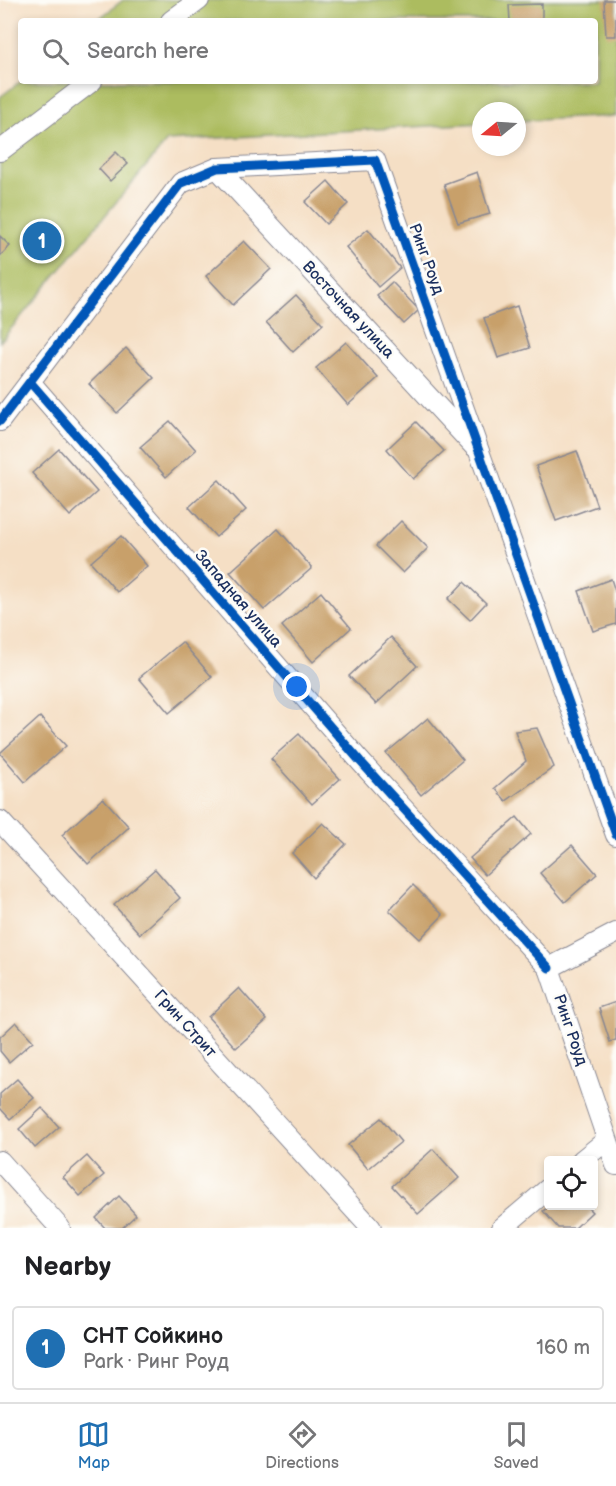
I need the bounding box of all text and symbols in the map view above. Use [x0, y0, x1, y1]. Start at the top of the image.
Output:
search box [18, 18, 598, 84]
icon: search [39, 35, 72, 68]
text: Search here [87, 38, 209, 65]
north arrow [472, 102, 526, 156]
pin: 1 [22, 218, 62, 264]
street label: Ринг Роуд [404, 221, 448, 297]
street label: Восточная улица [298, 257, 398, 363]
street label: Западная улица [190, 546, 286, 652]
your location [282, 672, 311, 701]
street label: Грин Стрит [150, 986, 220, 1062]
street label: Ринг Роуд [549, 992, 591, 1068]
map controls [544, 1156, 598, 1210]
button: locate [544, 1156, 598, 1210]
text: Nearby [24, 1252, 111, 1283]
text: СНТ Сойкино [83, 1323, 223, 1350]
text: 1 [41, 1336, 50, 1360]
text: 160 m [536, 1336, 590, 1360]
text: Park · Ринг Роуд [83, 1350, 229, 1374]
tab: Map [77, 1418, 110, 1473]
tab: Directions [265, 1418, 339, 1473]
tab: Saved [494, 1418, 539, 1473]

